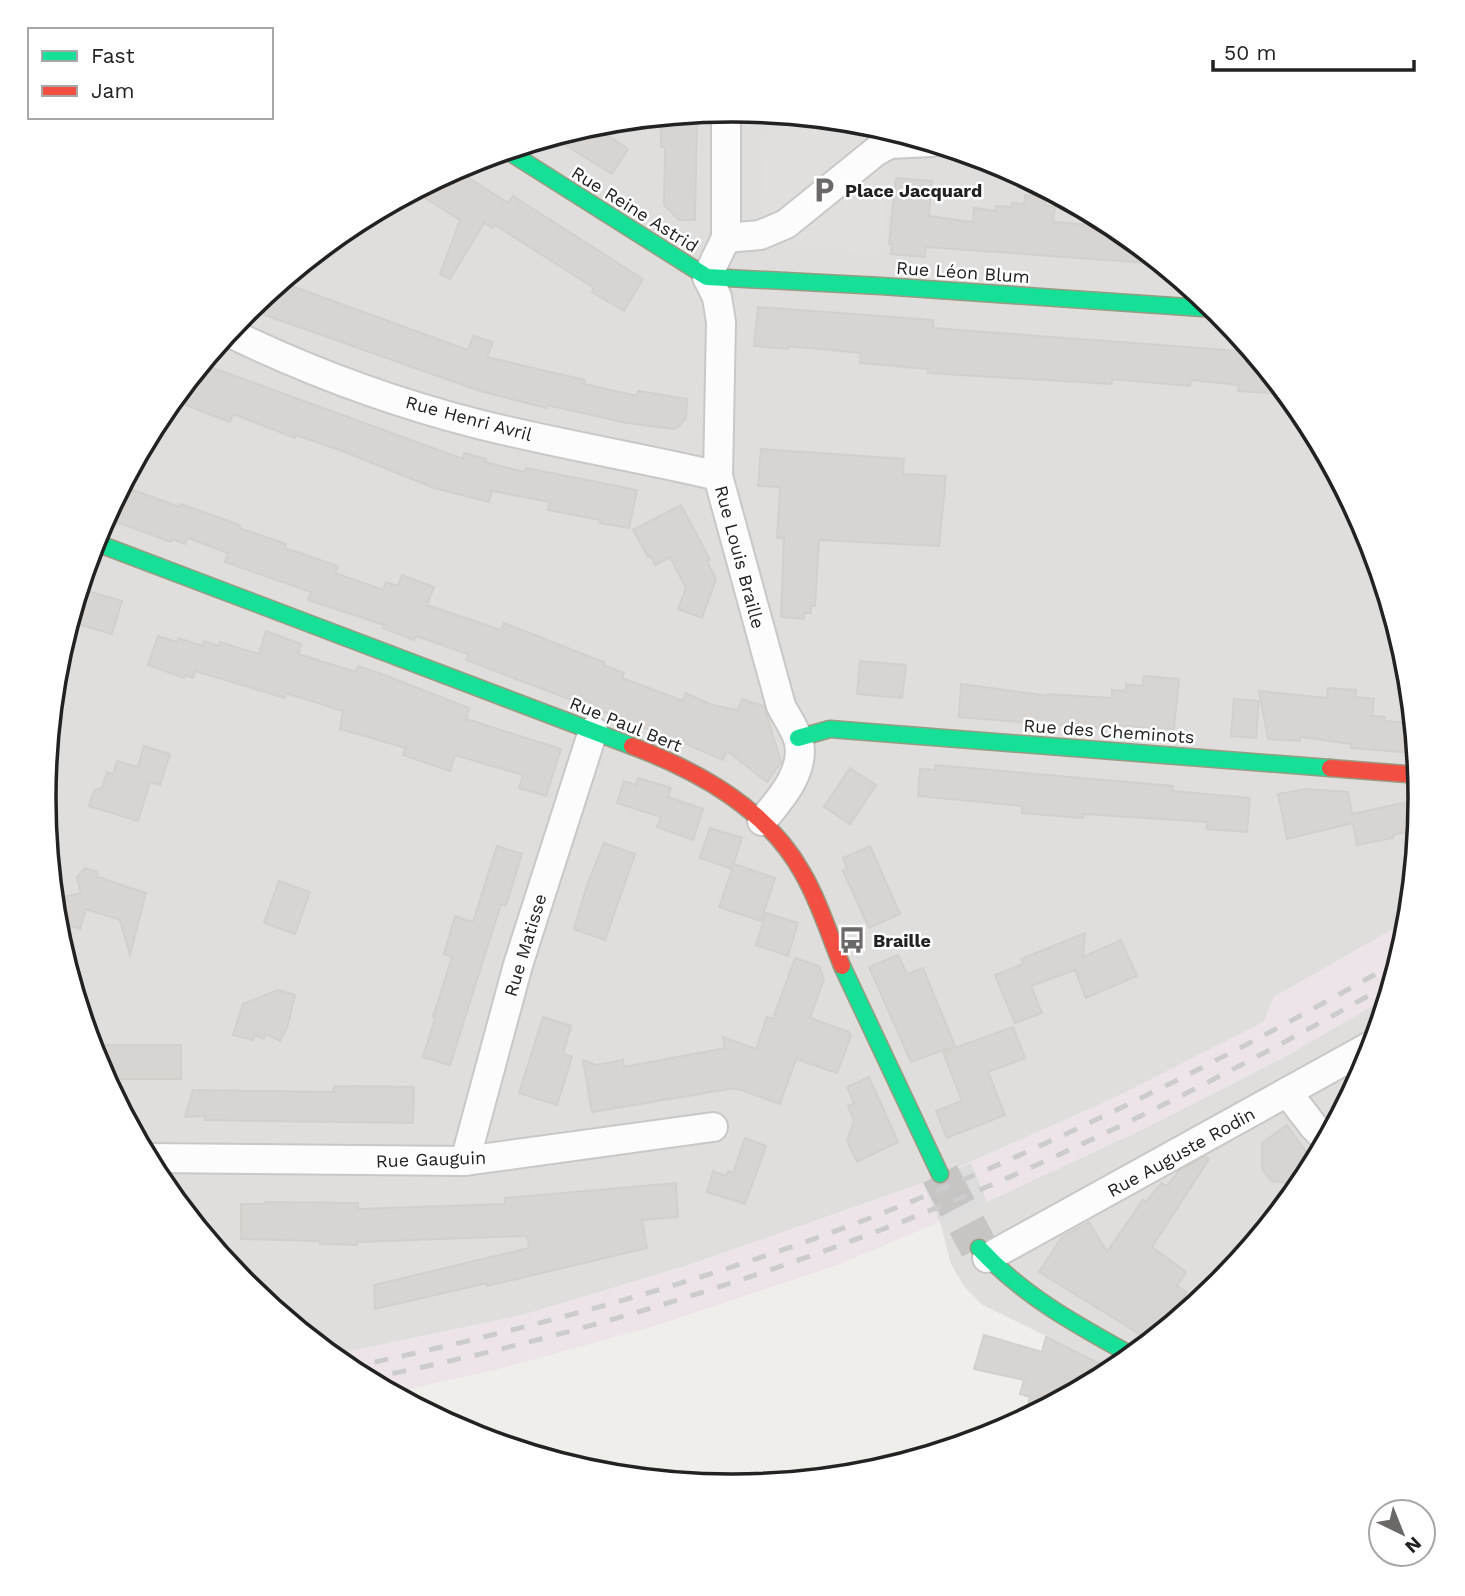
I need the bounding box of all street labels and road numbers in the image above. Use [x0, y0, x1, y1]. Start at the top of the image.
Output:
street label: Rue Reine Astrid [568, 162, 702, 256]
street label: Rue Léon Blum [895, 257, 1031, 287]
street label: Rue Henri Avril [404, 391, 535, 445]
street label: Rue Louis Braille [711, 483, 769, 631]
street label: Rue Paul Bert [567, 692, 686, 756]
street label: Rue des Cheminots [1023, 715, 1195, 747]
street label: Rue Matisse [499, 891, 551, 999]
street label: Rue Auguste Rodin [1104, 1103, 1258, 1201]
street label: Rue Gauguin [375, 1147, 487, 1171]

